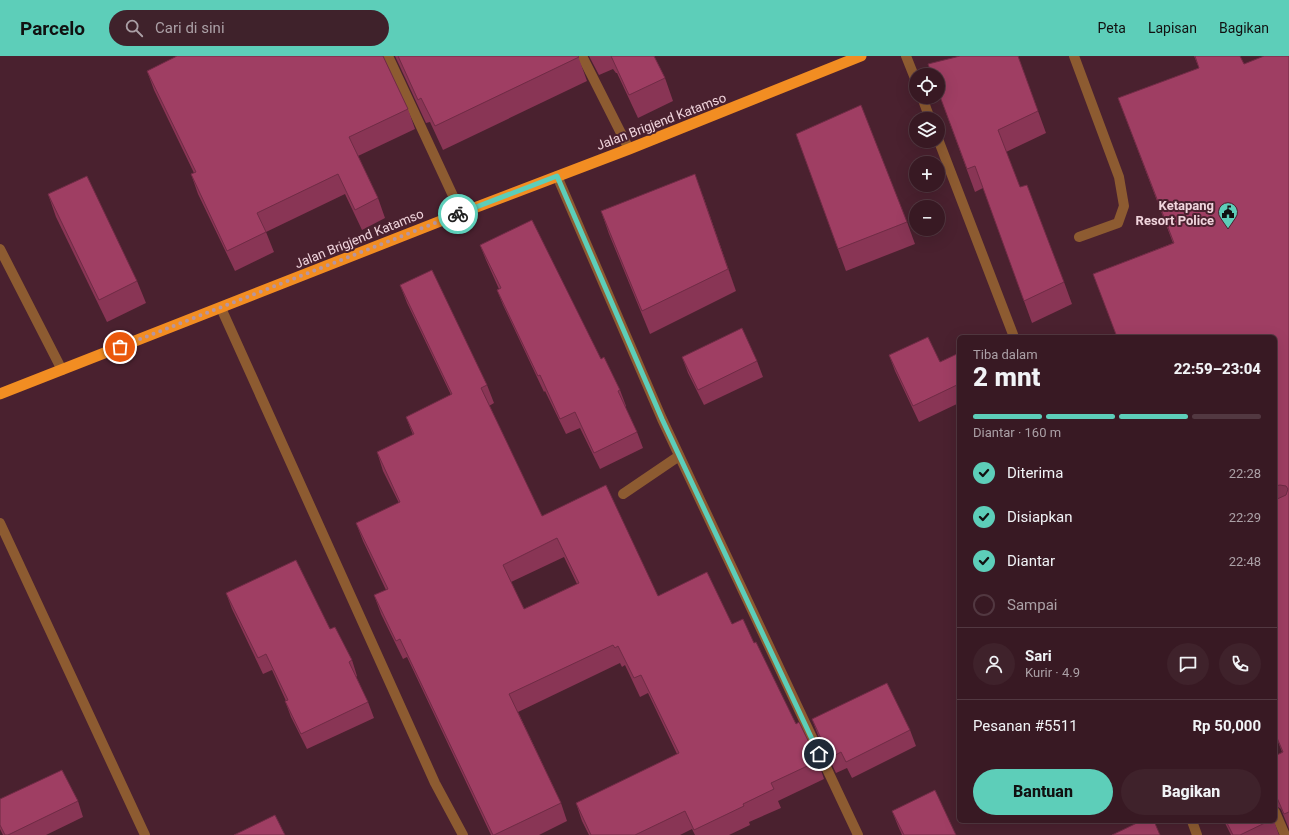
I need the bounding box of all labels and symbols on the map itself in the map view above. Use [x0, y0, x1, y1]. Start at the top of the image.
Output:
street label: Jalan Brigjend Katamso [594, 90, 728, 153]
courier [438, 194, 478, 234]
place label: Ketapang Resort Police [1136, 198, 1214, 228]
public building icon: Ketapang Resort Police [1217, 201, 1239, 229]
street label: Jalan Brigjend Katamso [293, 206, 426, 271]
pin [103, 330, 137, 364]
pin [802, 737, 836, 771]

